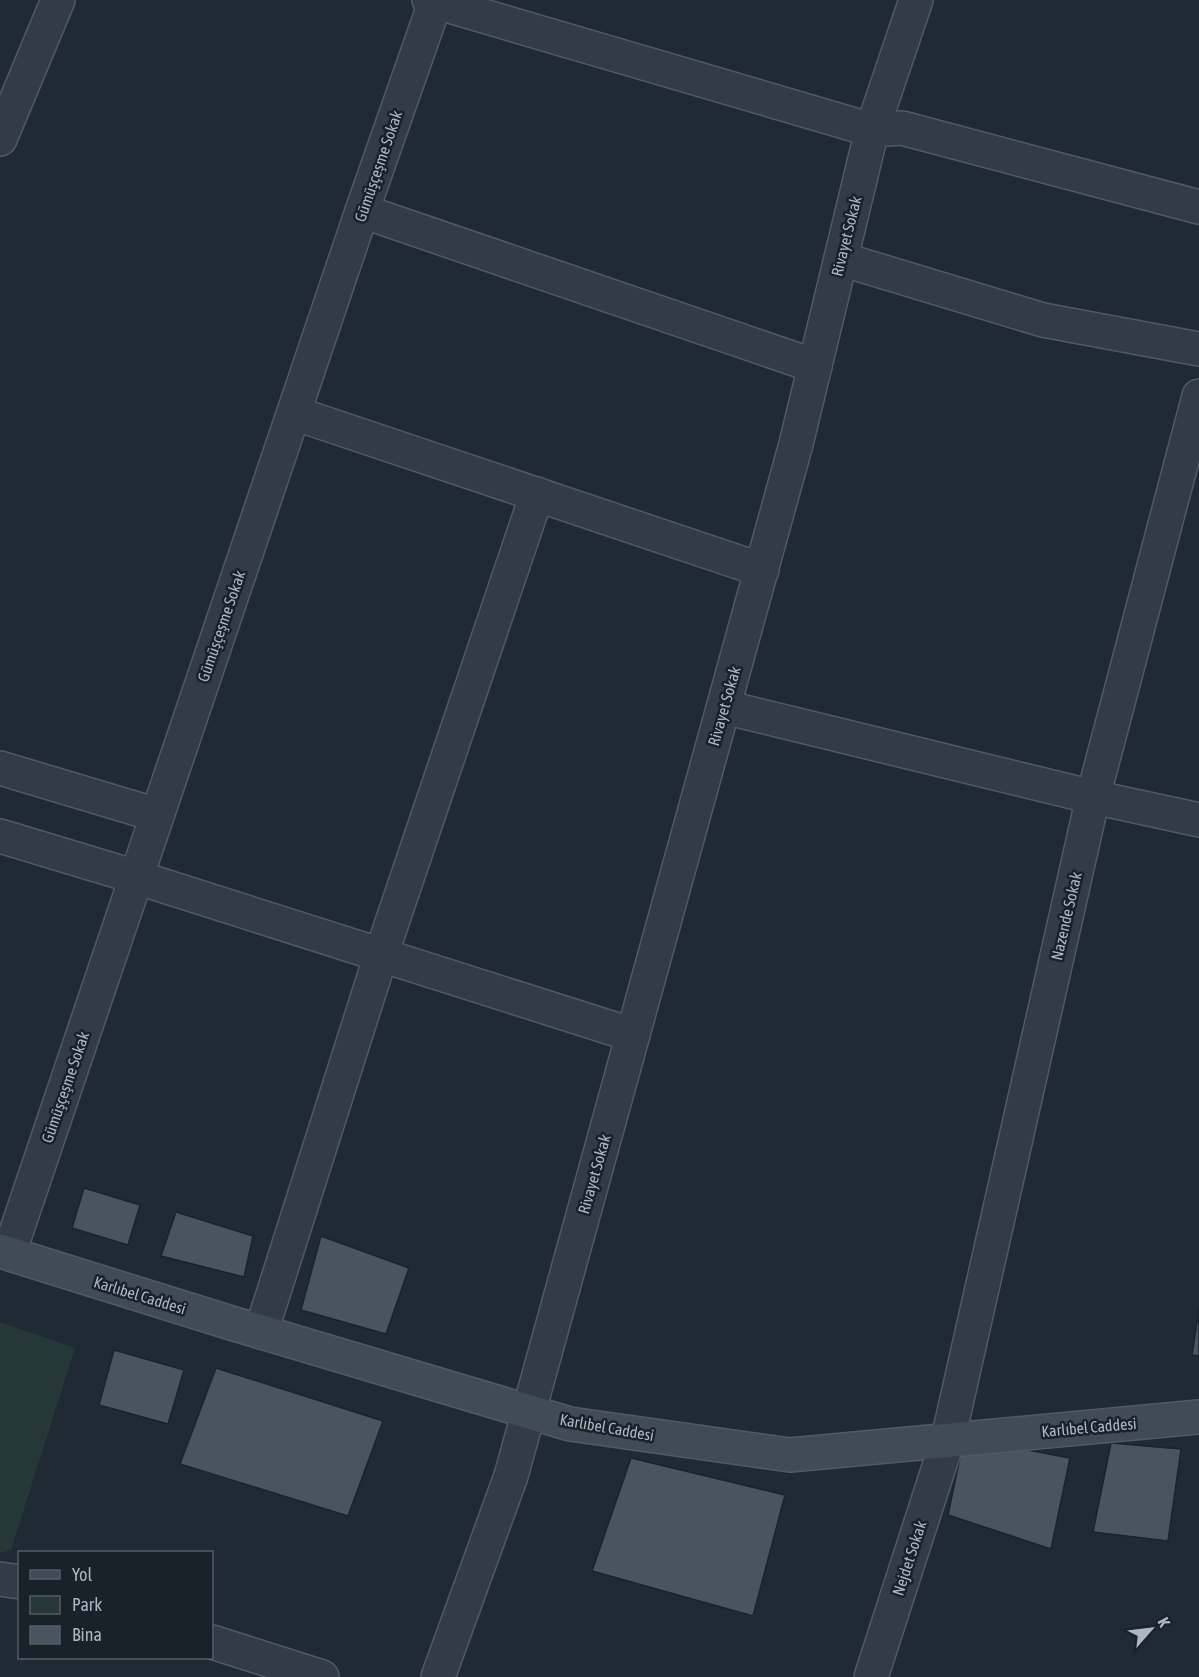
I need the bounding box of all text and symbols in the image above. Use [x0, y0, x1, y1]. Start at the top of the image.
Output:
street label: Gümüşçeşme Sokak [350, 108, 406, 224]
street label: Rivayet Sokak [827, 194, 866, 278]
street label: Gümüşçeşme Sokak [193, 568, 249, 684]
street label: Rivayet Sokak [704, 664, 745, 748]
street label: Nazende Sokak [1047, 870, 1085, 962]
street label: Gümüşçeşme Sokak [37, 1029, 93, 1145]
street label: Rivayet Sokak [574, 1132, 615, 1216]
street label: Karlıbel Caddesi [92, 1272, 188, 1318]
street label: Karlıbel Caddesi [559, 1410, 655, 1444]
street label: Karlıbel Caddesi [1041, 1414, 1137, 1440]
street label: Nejdet Sokak [888, 1518, 931, 1598]
legend [18, 1551, 213, 1659]
text: Yol [72, 1564, 92, 1585]
text: Park [72, 1594, 102, 1615]
north arrow [1121, 1599, 1181, 1659]
text: K [1154, 1614, 1174, 1630]
text: Bina [72, 1624, 102, 1645]

